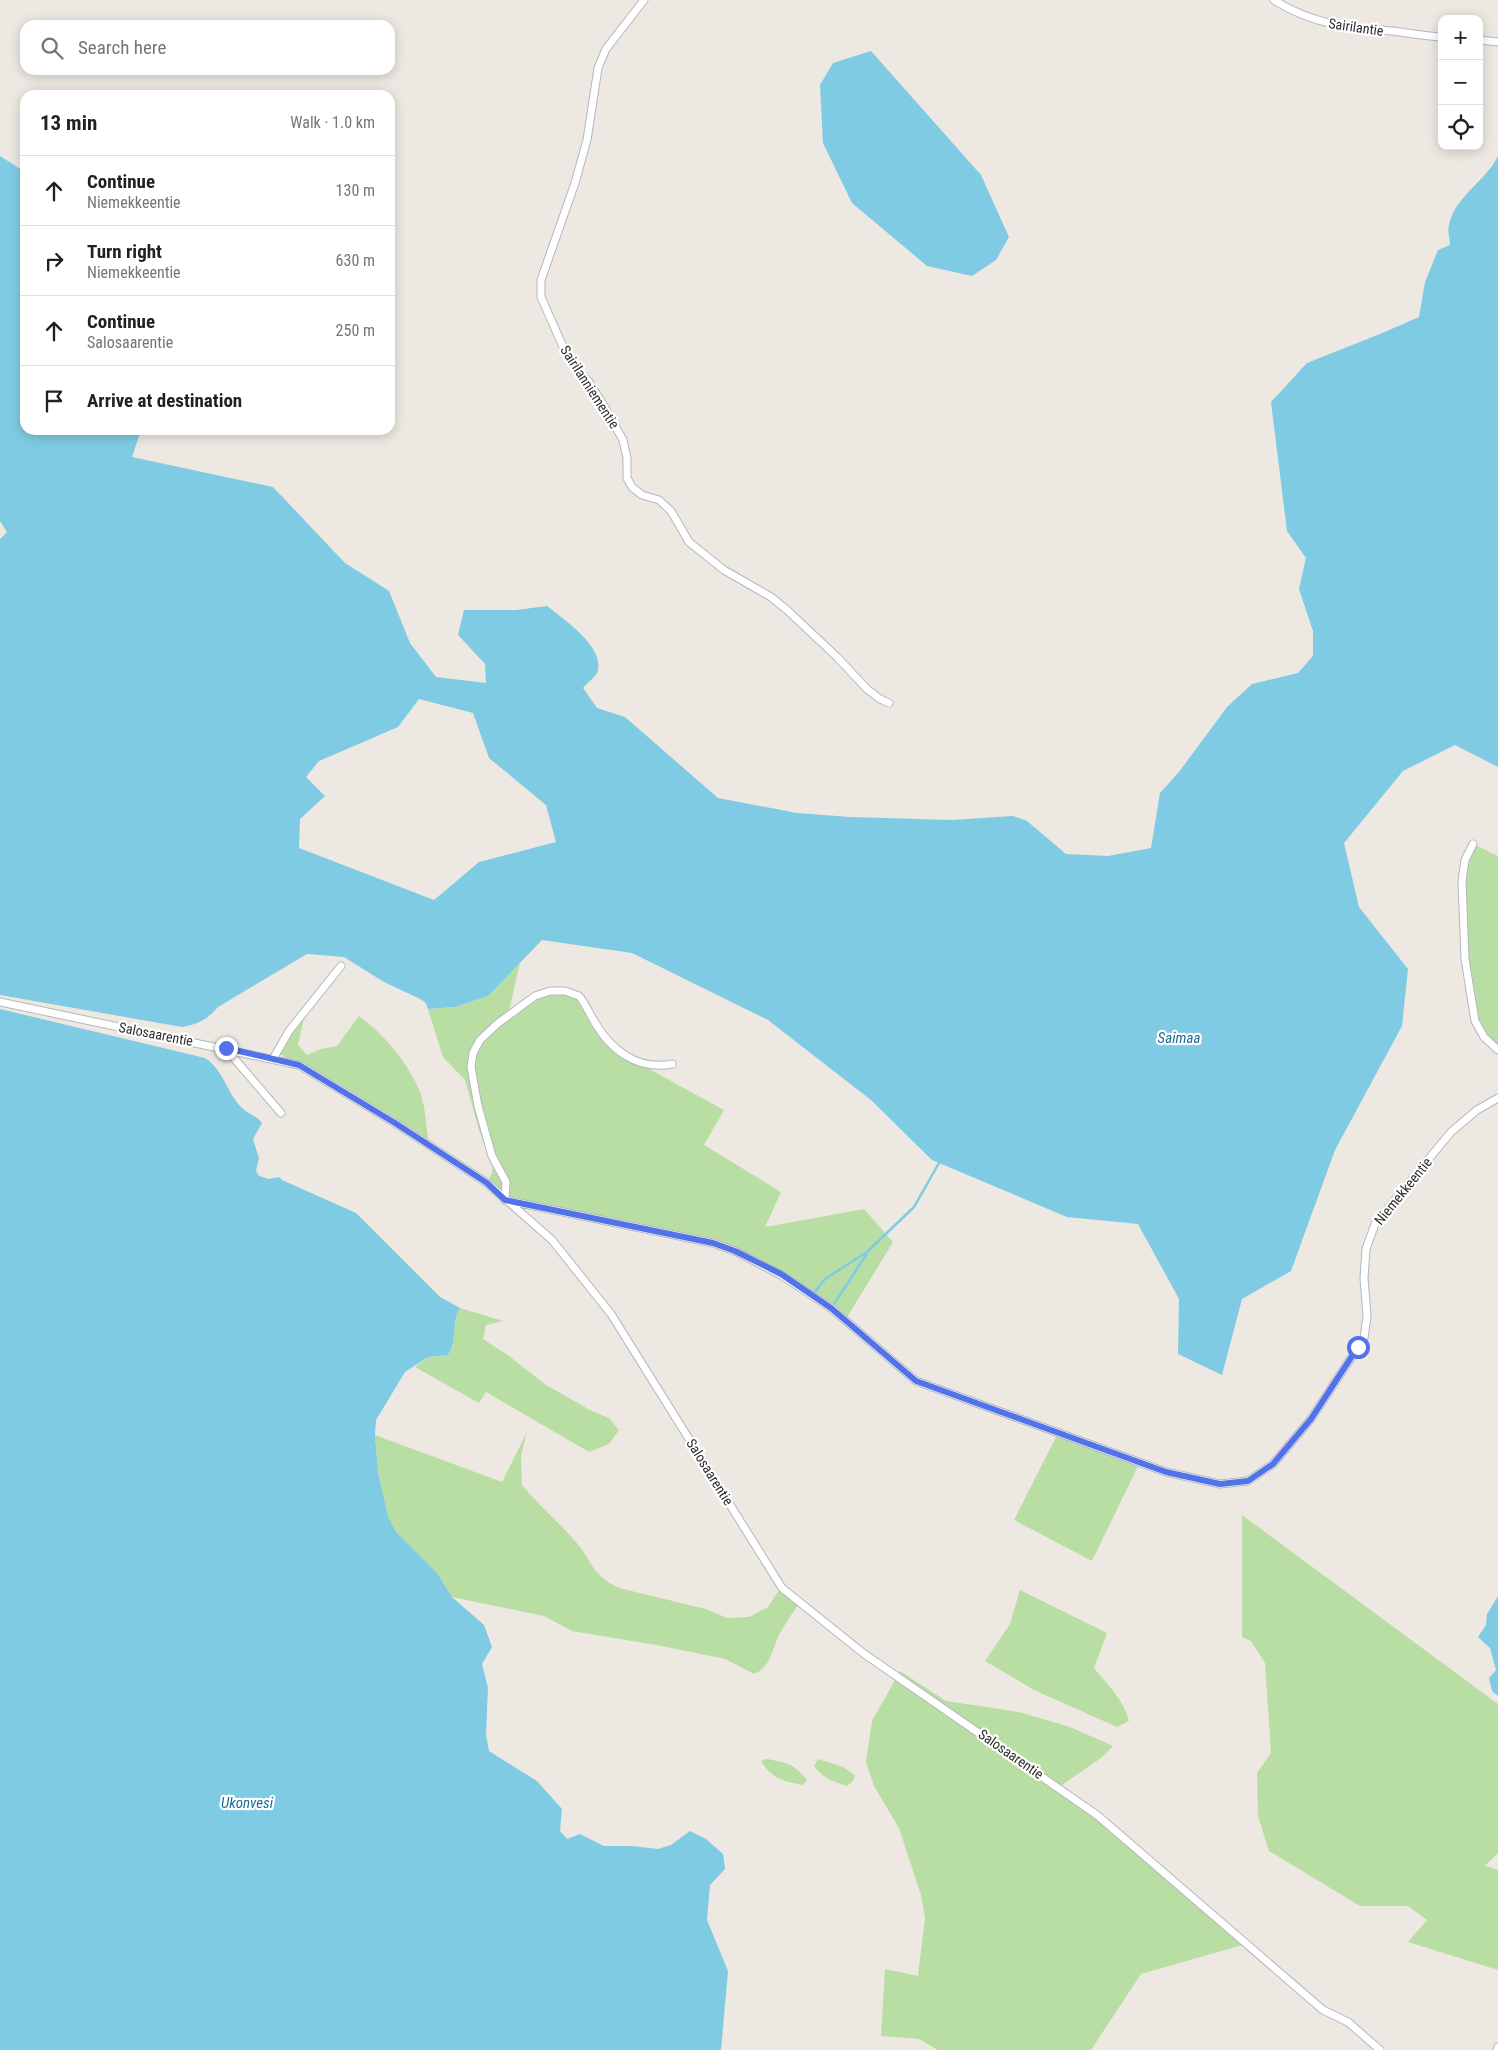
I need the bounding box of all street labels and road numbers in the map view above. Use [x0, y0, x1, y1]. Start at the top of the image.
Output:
street label: Sairilantie [1328, 15, 1385, 39]
street label: Sairilanniementie [557, 343, 623, 432]
street label: Salosaarentie [117, 1019, 195, 1049]
street label: Niemekkeentie [1371, 1154, 1435, 1228]
street label: Salosaarentie [683, 1436, 737, 1509]
street label: Salosaarentie [976, 1726, 1047, 1782]

